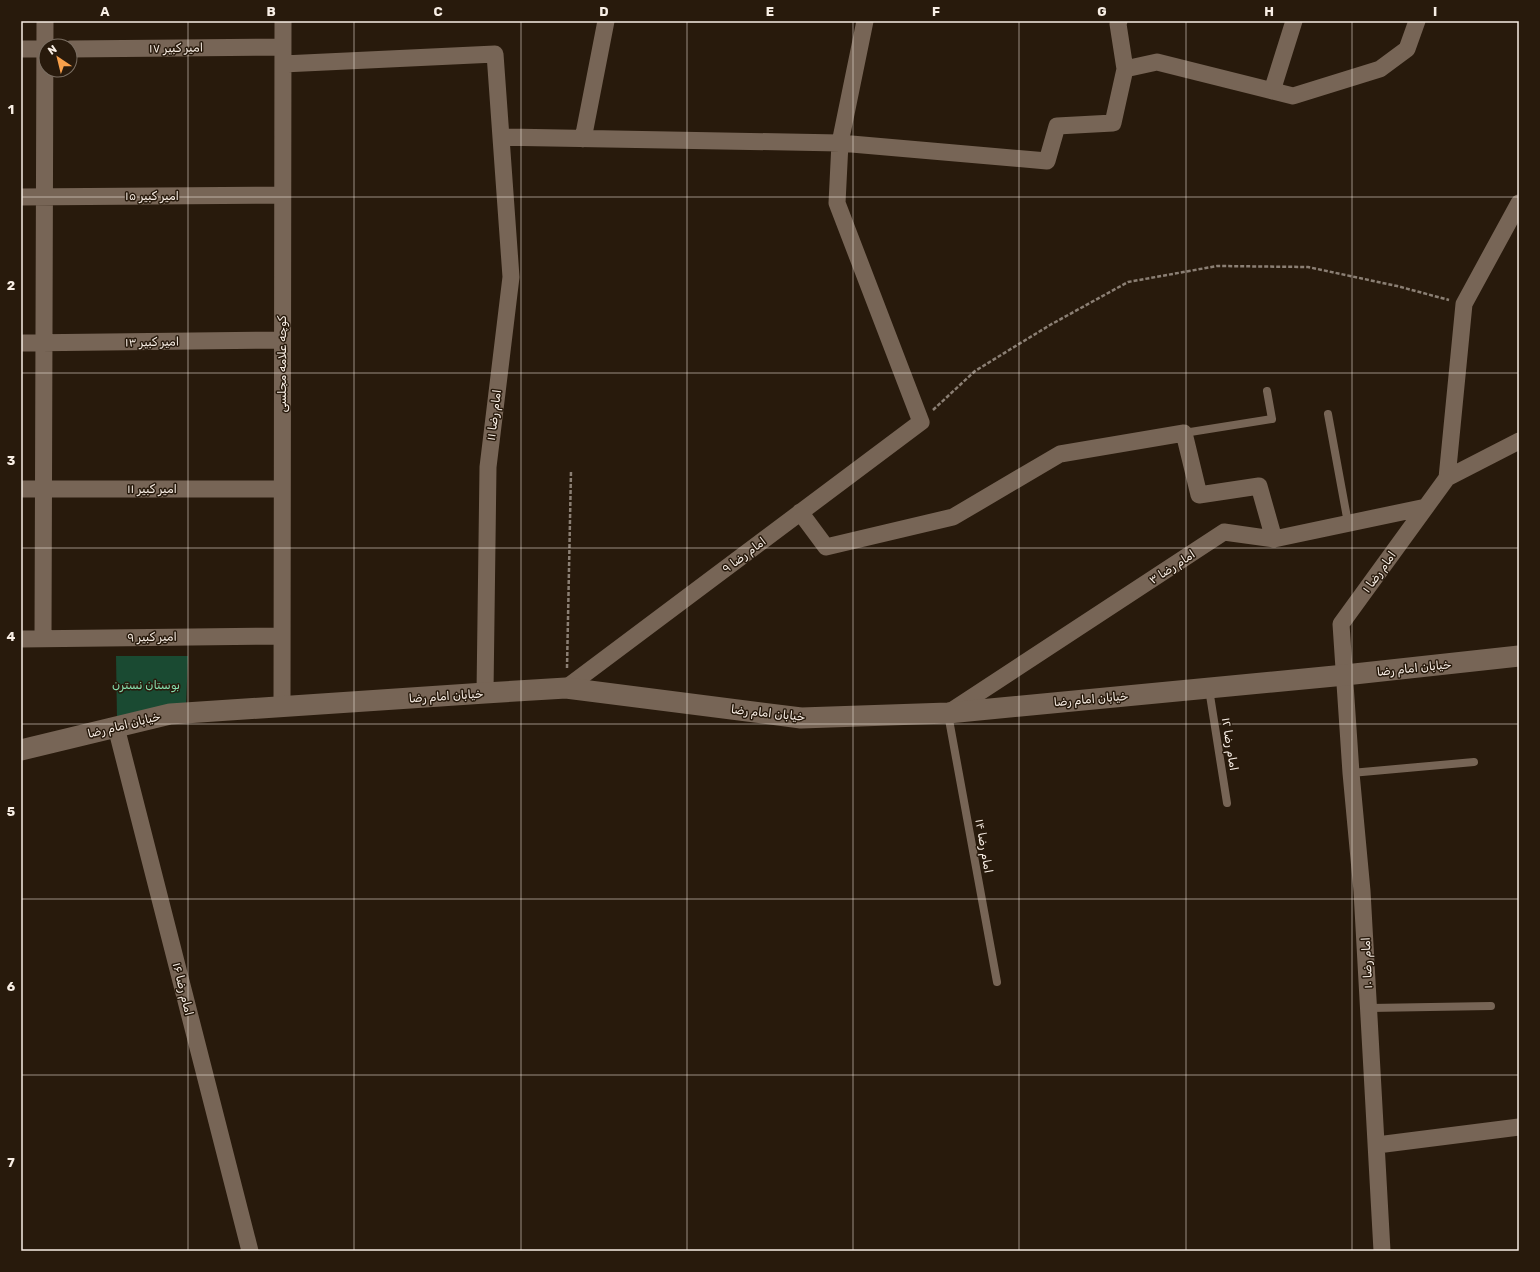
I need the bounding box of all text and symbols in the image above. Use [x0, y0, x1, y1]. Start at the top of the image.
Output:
text: A [100, 4, 110, 19]
text: B [266, 4, 276, 19]
text: C [433, 4, 443, 19]
text: D [599, 4, 609, 19]
text: E [766, 4, 774, 19]
text: F [932, 4, 940, 19]
text: G [1097, 4, 1107, 19]
text: H [1264, 4, 1274, 19]
text: I [1433, 4, 1437, 19]
north arrow [38, 38, 78, 78]
street label: امیر کبیر ۱۷ [149, 41, 203, 56]
text: N [46, 43, 60, 58]
text: 1 [8, 102, 14, 117]
street label: امیر کبیر ۱۵ [125, 189, 179, 204]
text: 2 [7, 278, 15, 293]
street label: کوچه علامه مجلسی [275, 315, 290, 412]
street label: امیر کبیر ۱۳ [125, 335, 179, 350]
street label: امام رضا ۱۱ [484, 389, 506, 442]
text: 3 [7, 453, 16, 468]
street label: امیر کبیر ۱۱ [127, 482, 177, 497]
street label: امام رضا ۹ [719, 534, 770, 578]
street label: امام رضا ۳ [1146, 547, 1199, 589]
street label: امام رضا ۱ [1359, 549, 1400, 597]
text: 4 [7, 629, 16, 644]
street label: امیر کبیر ۹ [127, 630, 177, 645]
street label: خیابان امام رضا [1376, 657, 1452, 681]
park label: بوستان نسترن [112, 678, 180, 693]
street label: خیابان امام رضا [408, 686, 484, 708]
street label: خیابان امام رضا [1053, 689, 1129, 711]
street label: خیابان امام رضا [730, 702, 806, 726]
street label: خیابان امام رضا [86, 709, 162, 743]
street label: امام رضا ۱۲ [1217, 716, 1241, 772]
text: 5 [7, 804, 15, 819]
street label: امام رضا ۱۴ [970, 818, 996, 874]
street label: امام رضا ۱۰ [1359, 937, 1377, 989]
street label: امام رضا ۱۶ [168, 961, 196, 1017]
text: 6 [7, 979, 16, 994]
text: 7 [7, 1155, 15, 1170]

